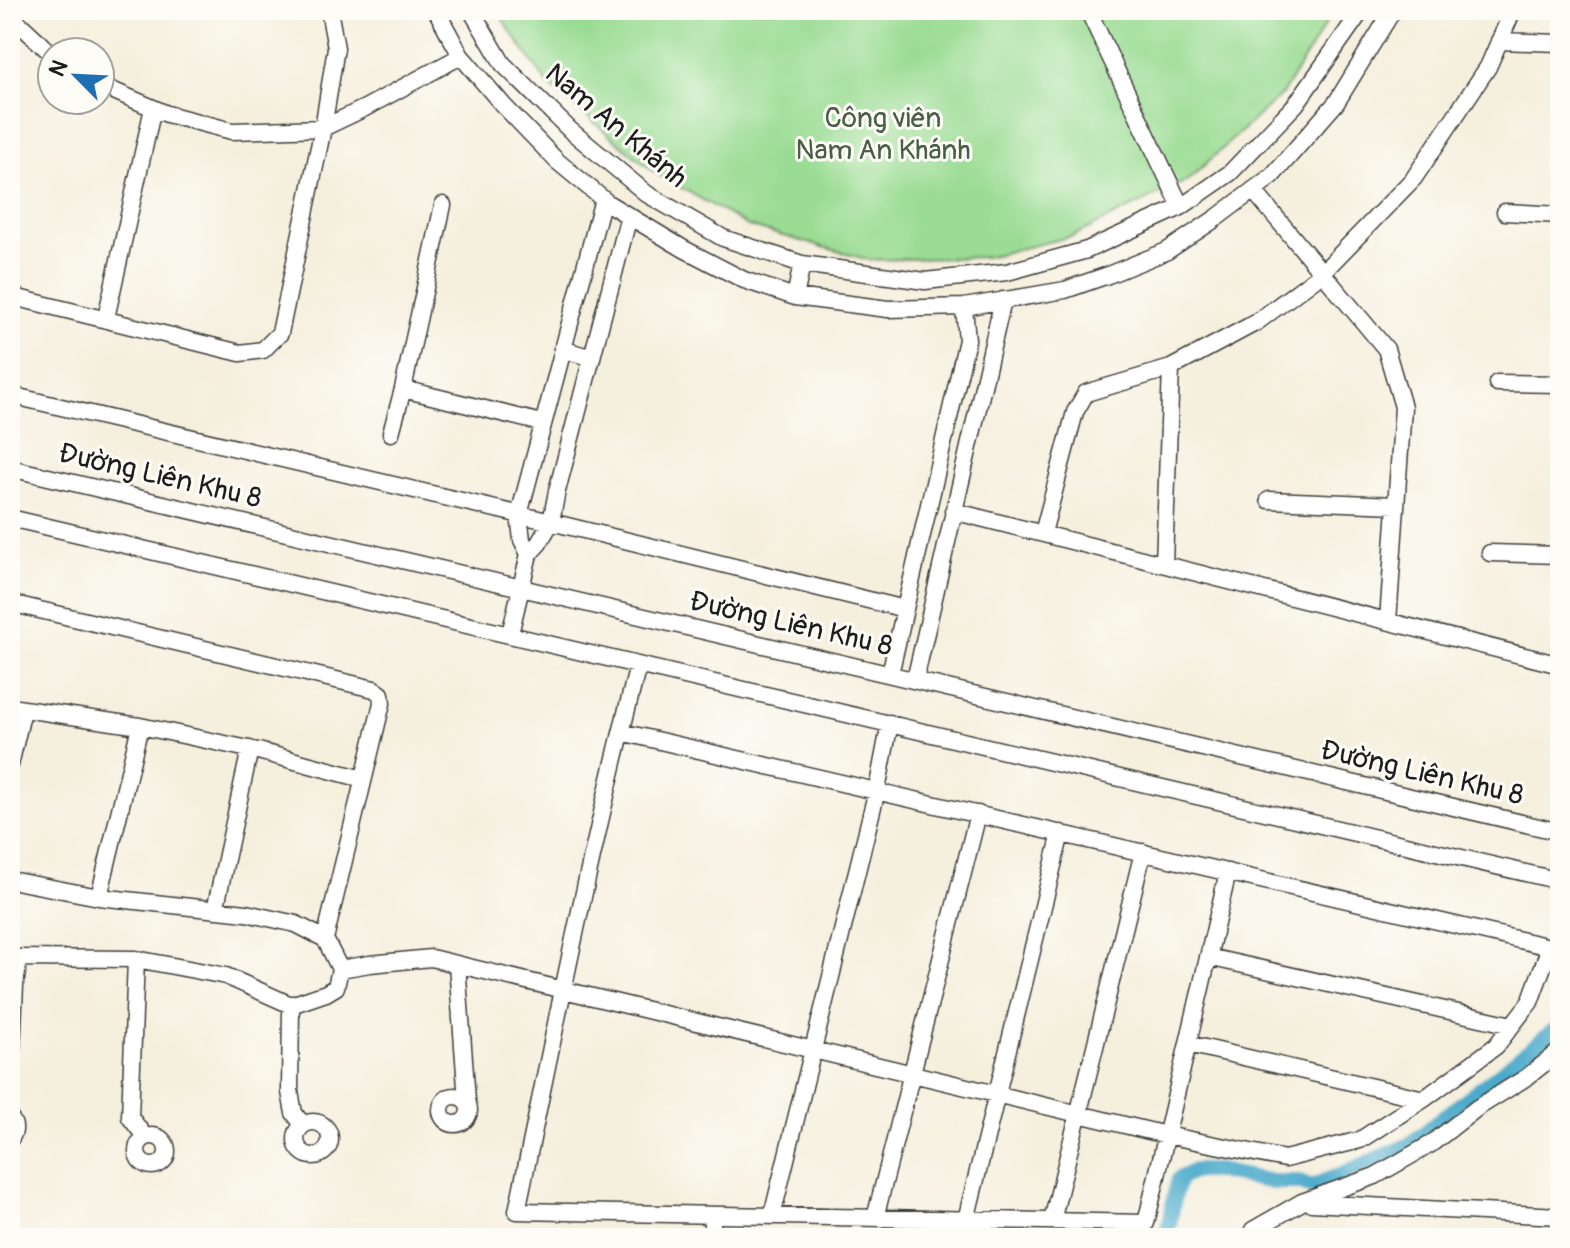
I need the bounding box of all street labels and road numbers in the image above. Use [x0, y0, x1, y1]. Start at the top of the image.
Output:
street label: Nam An Khánh [538, 56, 694, 196]
street label: Đường Liên Khu 8 [55, 436, 265, 516]
street label: Đường Liên Khu 8 [686, 584, 896, 664]
street label: Đường Liên Khu 8 [1317, 733, 1527, 813]

